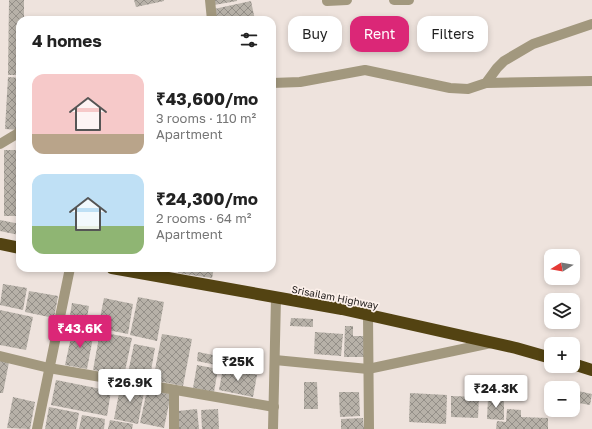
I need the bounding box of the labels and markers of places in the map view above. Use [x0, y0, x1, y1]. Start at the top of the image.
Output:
pin: ₹43.6K [47, 315, 113, 349]
pin: ₹25K [214, 348, 262, 382]
pin: ₹26.9K [97, 369, 163, 403]
pin: ₹24.3K [463, 375, 529, 409]

